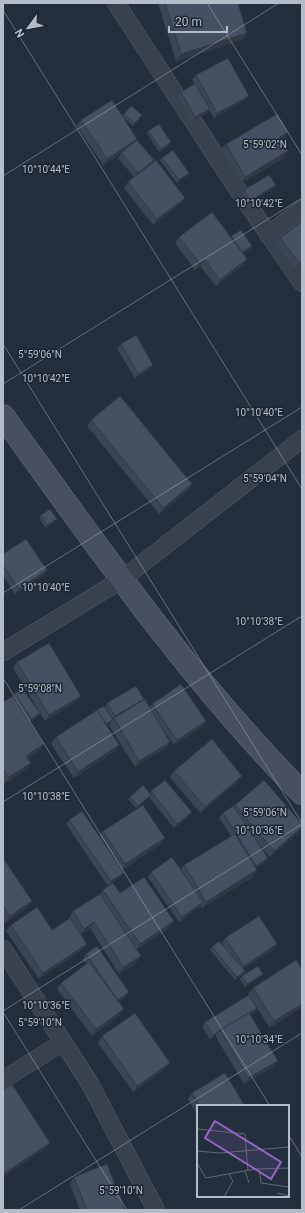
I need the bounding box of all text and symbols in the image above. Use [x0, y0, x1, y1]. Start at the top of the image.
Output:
north arrow [8, 8, 48, 48]
scale bar [169, 8, 227, 34]
text: 20 m [175, 15, 202, 29]
text: N [12, 26, 28, 40]
text: 5°59'02"N [243, 139, 287, 150]
text: 10°10'44"E [22, 164, 70, 175]
text: 10°10'42"E [235, 198, 283, 209]
text: 5°59'06"N [18, 349, 62, 360]
text: 10°10'42"E [22, 373, 70, 384]
text: 10°10'40"E [235, 407, 283, 418]
text: 5°59'04"N [243, 473, 287, 484]
text: 10°10'40"E [22, 582, 70, 593]
text: 10°10'38"E [235, 616, 283, 627]
text: 5°59'08"N [18, 683, 62, 694]
text: 10°10'38"E [22, 791, 70, 802]
text: 5°59'06"N [243, 807, 287, 818]
text: 10°10'36"E [235, 825, 283, 836]
text: 10°10'36"E [22, 1000, 70, 1011]
text: 5°59'10"N [18, 1017, 62, 1028]
text: 10°10'34"E [235, 1034, 283, 1045]
inset map [197, 1105, 289, 1197]
text: 5°59'10"N [99, 1185, 143, 1196]

